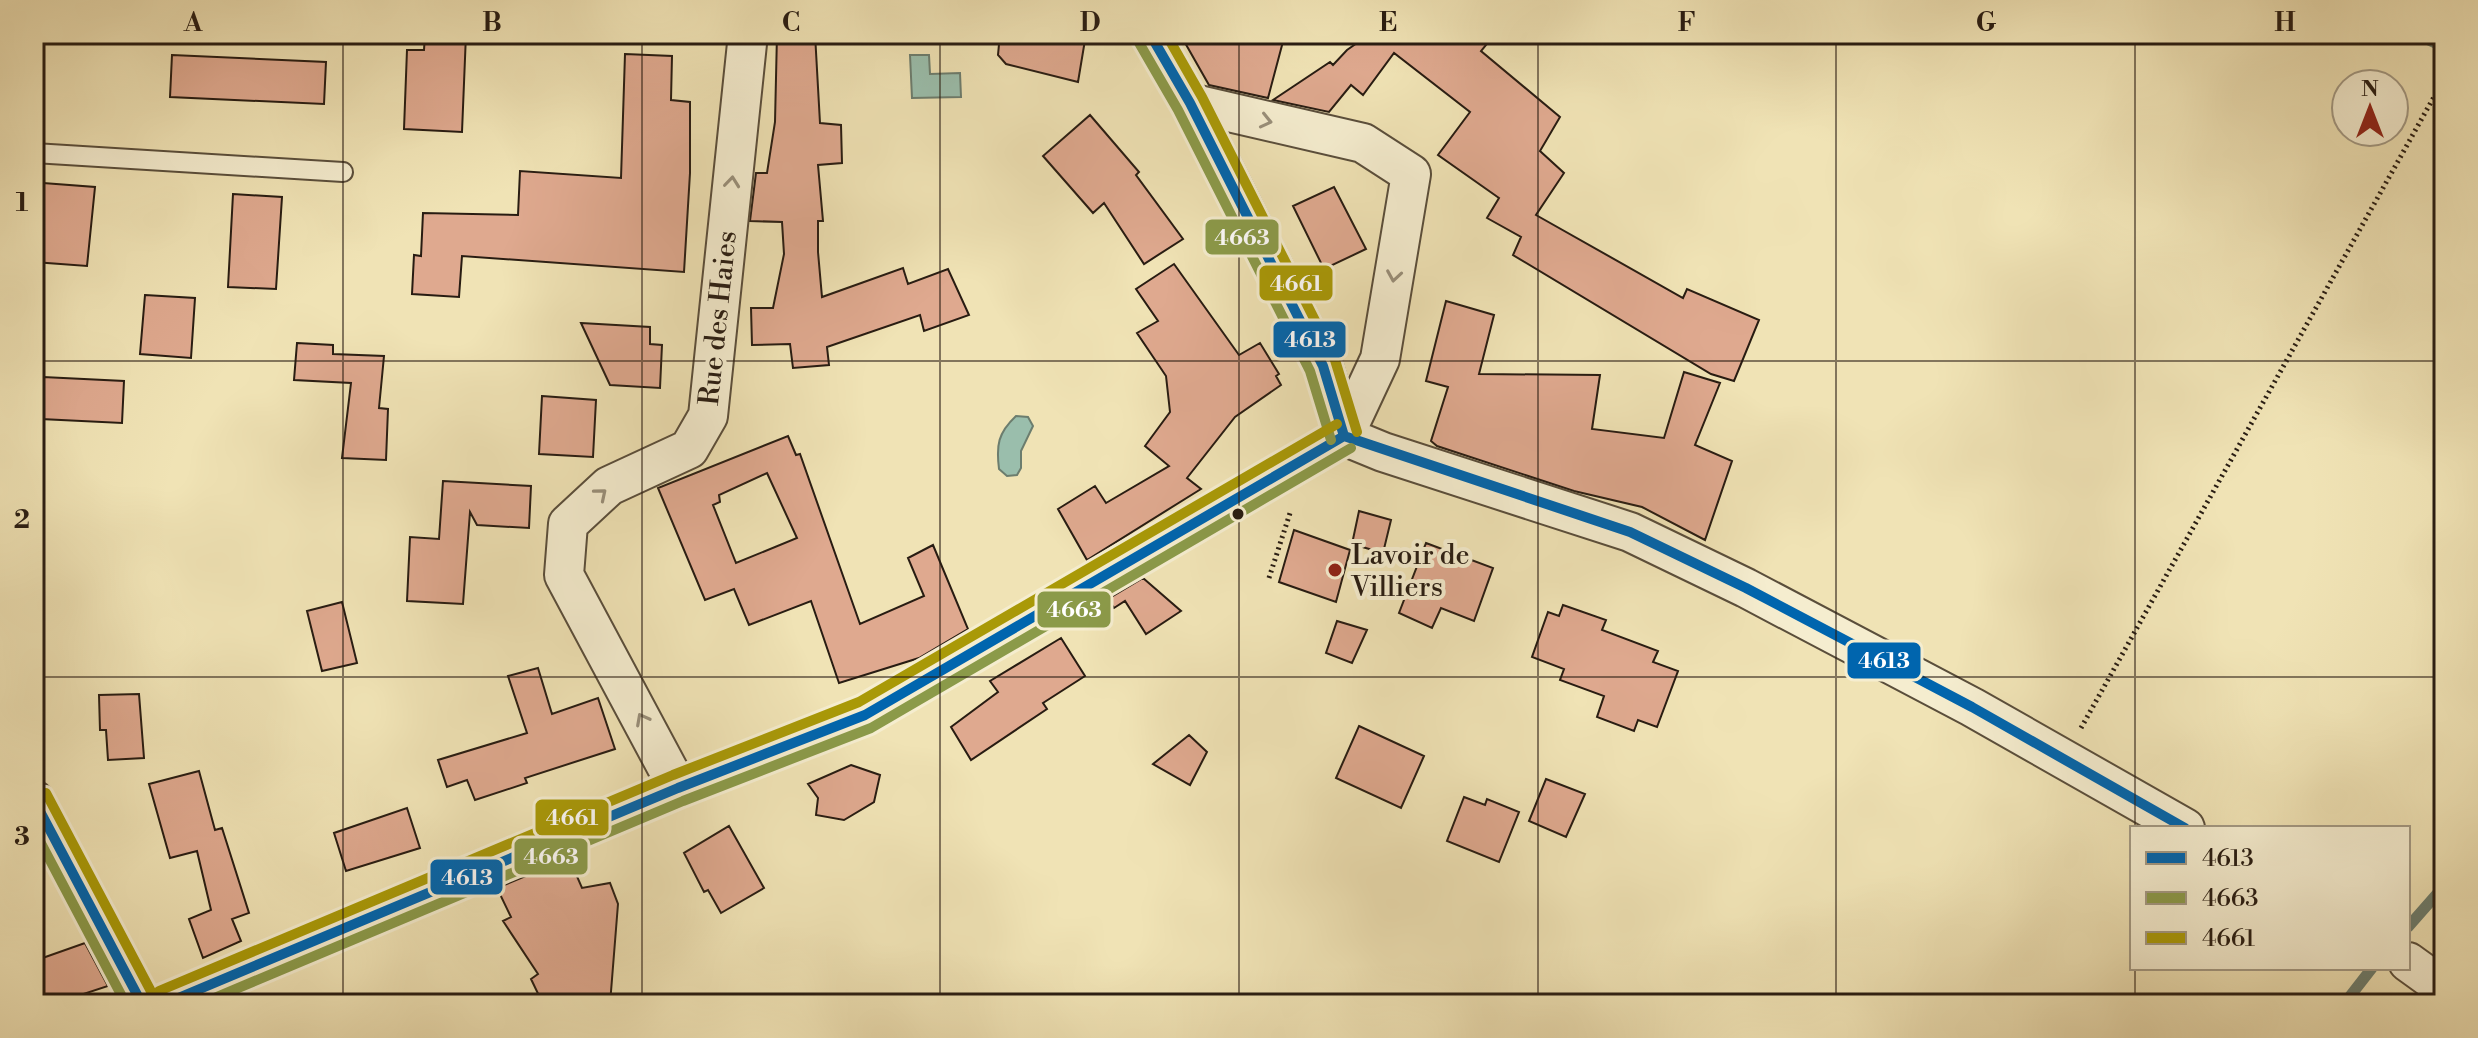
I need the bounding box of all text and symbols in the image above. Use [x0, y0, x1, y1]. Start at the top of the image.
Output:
text: A [183, 7, 203, 39]
text: B [482, 7, 502, 39]
text: C [782, 7, 800, 39]
text: D [1080, 7, 1100, 39]
text: E [1379, 7, 1397, 39]
text: F [1678, 7, 1696, 39]
text: G [1976, 7, 1997, 39]
text: H [2274, 7, 2296, 39]
north arrow [2330, 68, 2410, 148]
text: N [2361, 76, 2379, 103]
one-way arrow [1259, 112, 1273, 129]
one-way arrow [724, 175, 741, 188]
text: 1 [16, 187, 29, 219]
line badge: 4663 [1204, 218, 1280, 256]
text: 4663 [1214, 225, 1270, 252]
street label: Rue des Haies [692, 229, 745, 407]
line badge: 4661 [1258, 264, 1334, 302]
one-way arrow [1387, 269, 1404, 283]
text: 4661 [1270, 271, 1323, 298]
line badge: 4613 [1272, 320, 1347, 359]
text: 4613 [1284, 327, 1336, 354]
one-way arrow [592, 489, 607, 504]
text: 2 [14, 504, 30, 536]
unlabelled marker [1230, 506, 1246, 522]
place label: Lavoir de Villiers [1350, 538, 1470, 605]
marker: Lavoir de Villiers [1326, 561, 1344, 579]
line badge: 4663 [1036, 590, 1112, 629]
text: 4663 [1046, 597, 1102, 624]
line badge: 4613 [1846, 641, 1922, 680]
text: 4613 [1858, 648, 1910, 675]
one-way arrow [636, 712, 651, 727]
line badge: 4661 [534, 798, 610, 837]
text: 4661 [546, 805, 599, 832]
text: 3 [14, 821, 30, 853]
legend [2130, 826, 2410, 970]
line badge: 4663 [513, 837, 589, 876]
text: 4663 [523, 844, 579, 871]
text: 4613 [2202, 844, 2254, 874]
line badge: 4613 [429, 858, 504, 896]
text: 4613 [441, 865, 493, 892]
text: 4663 [2202, 884, 2259, 914]
text: 4661 [2202, 924, 2256, 954]

